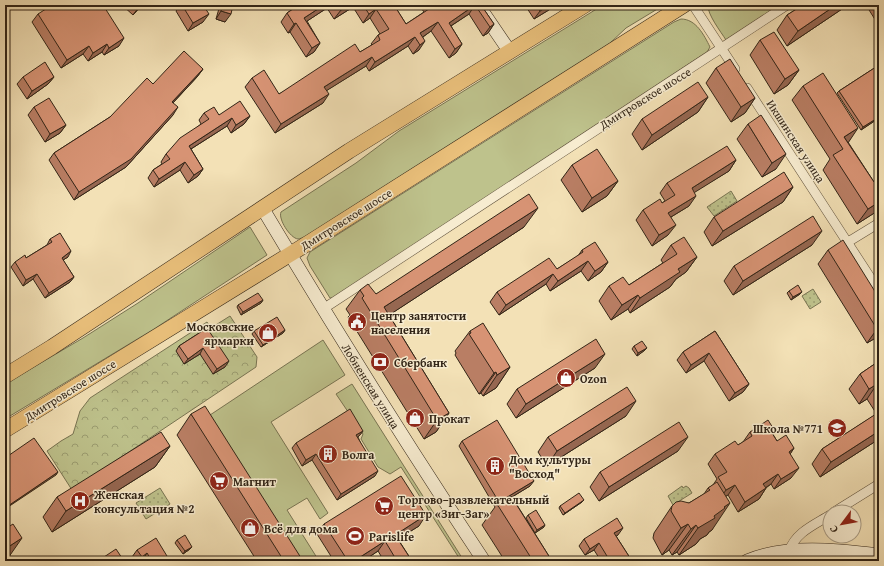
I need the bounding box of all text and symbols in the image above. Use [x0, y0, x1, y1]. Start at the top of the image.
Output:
street label: Дмитровское шоссе [595, 63, 694, 134]
street label: Икшинская улица [763, 96, 829, 186]
street label: Дмитровское шоссе [296, 184, 395, 255]
place label: Центр занятости населения [371, 307, 467, 338]
public building icon: Центр занятости населения [346, 311, 368, 333]
place label: Московские ярмарки [187, 318, 254, 349]
shop icon: Московские ярмарки [257, 322, 279, 344]
street label: Лобненская улица [338, 340, 404, 432]
bank icon: Сбербанк [369, 351, 391, 373]
place label: Сбербанк [394, 354, 447, 371]
street label: Дмитровское шоссе [20, 355, 119, 426]
shop icon: Ozon [555, 367, 577, 389]
place label: Ozon [580, 370, 607, 387]
shop icon: Прокат [404, 407, 426, 429]
place label: Прокат [429, 410, 470, 427]
school or university icon: Школа №771 [826, 417, 848, 439]
place label: Школа №771 [753, 420, 823, 437]
building icon: Волга [317, 443, 339, 465]
place label: Волга [342, 446, 375, 463]
place label: Дом культуры "Восход" [508, 451, 591, 482]
building icon: Дом культуры "Восход" [484, 455, 506, 477]
supermarket icon: Магнит [208, 470, 230, 492]
place label: Магнит [233, 473, 276, 490]
place label: Женская консультация №2 [93, 486, 194, 517]
hospital icon: Женская консультация №2 [69, 490, 91, 512]
place label: Торгово–развлекательный центр «Зиг-Заг» [398, 491, 550, 522]
supermarket icon: Торгово–развлекательный центр «Зиг-Заг» [373, 495, 395, 517]
north arrow [822, 504, 862, 544]
shop icon: Всё для дома [239, 517, 261, 539]
place label: Всё для дома [264, 520, 339, 537]
text: С [825, 522, 842, 536]
sports icon: Parislife [344, 525, 366, 547]
place label: Parislife [369, 528, 414, 545]

